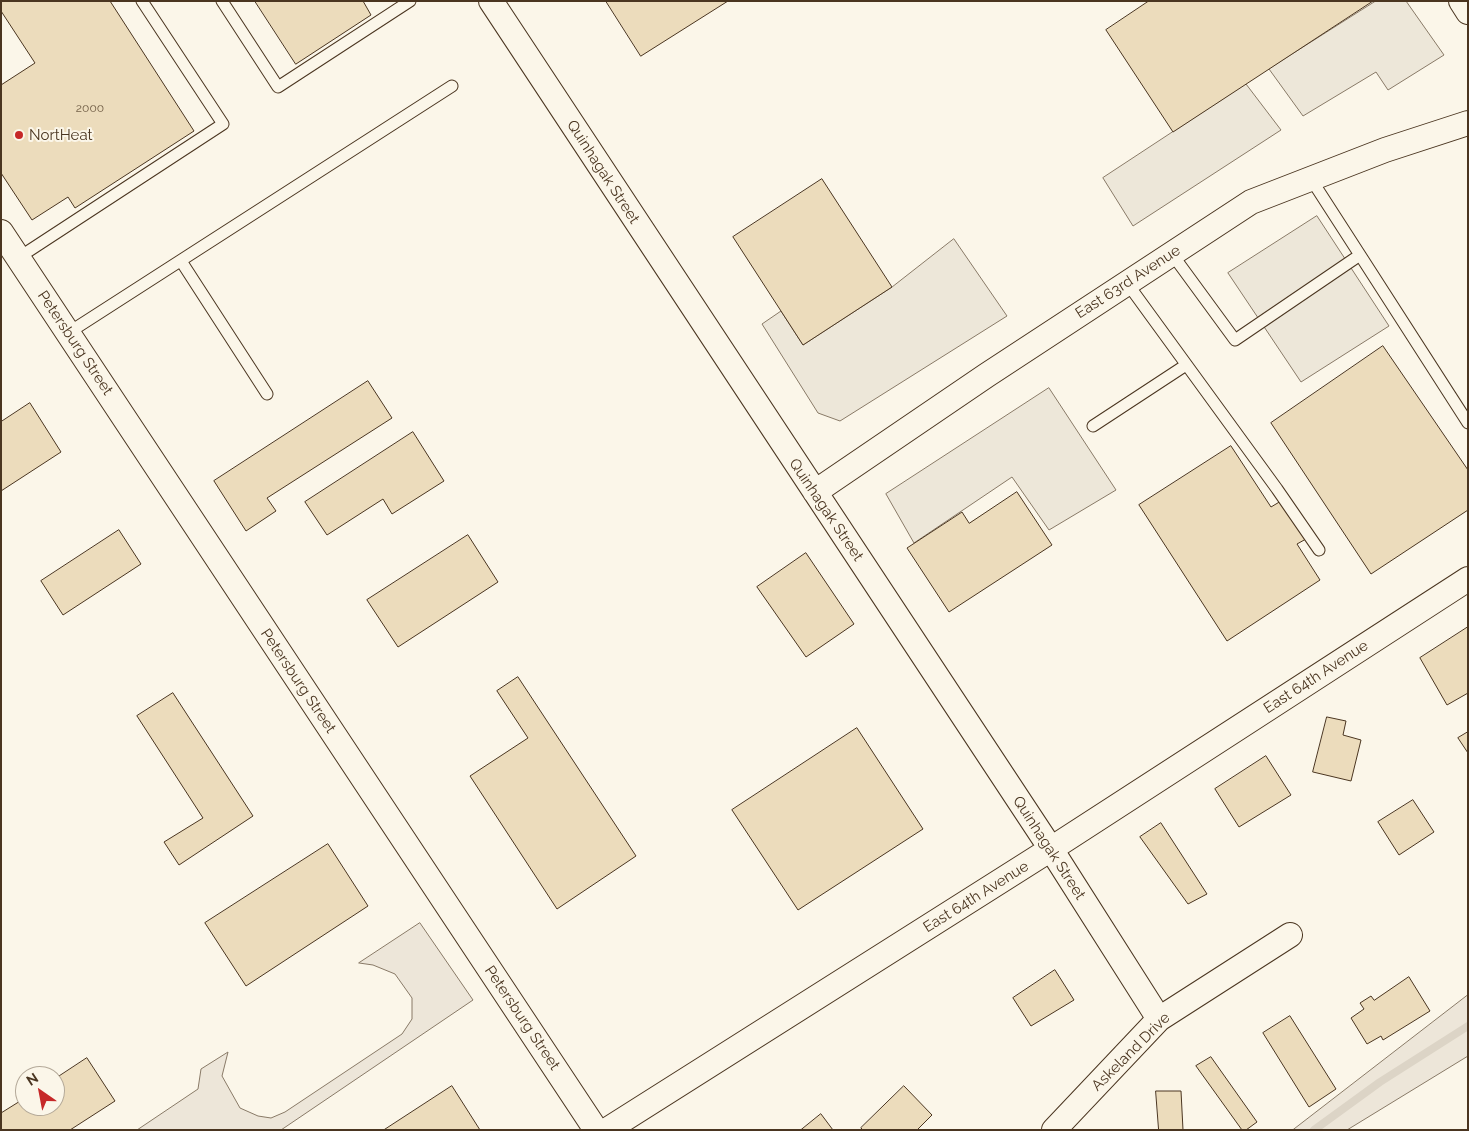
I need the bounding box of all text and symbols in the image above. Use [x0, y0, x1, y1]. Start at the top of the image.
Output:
house number: 2000 [76, 101, 104, 115]
street label: Quinhagak Street [563, 117, 643, 227]
place label: NortHeat [29, 126, 93, 144]
marker: NortHeat [13, 129, 25, 141]
street label: East 63rd Avenue [1072, 241, 1184, 323]
street label: Petersburg Street [33, 287, 117, 399]
street label: Quinhagak Street [785, 455, 867, 565]
street label: Petersburg Street [256, 625, 340, 737]
street label: East 64th Avenue [1260, 637, 1372, 717]
street label: Quinhagak Street [1009, 793, 1089, 903]
street label: East 64th Avenue [920, 857, 1032, 937]
street label: Petersburg Street [480, 962, 564, 1074]
street label: Askeland Drive [1088, 1009, 1174, 1095]
north arrow [15, 1066, 65, 1116]
text: N [24, 1070, 41, 1089]

